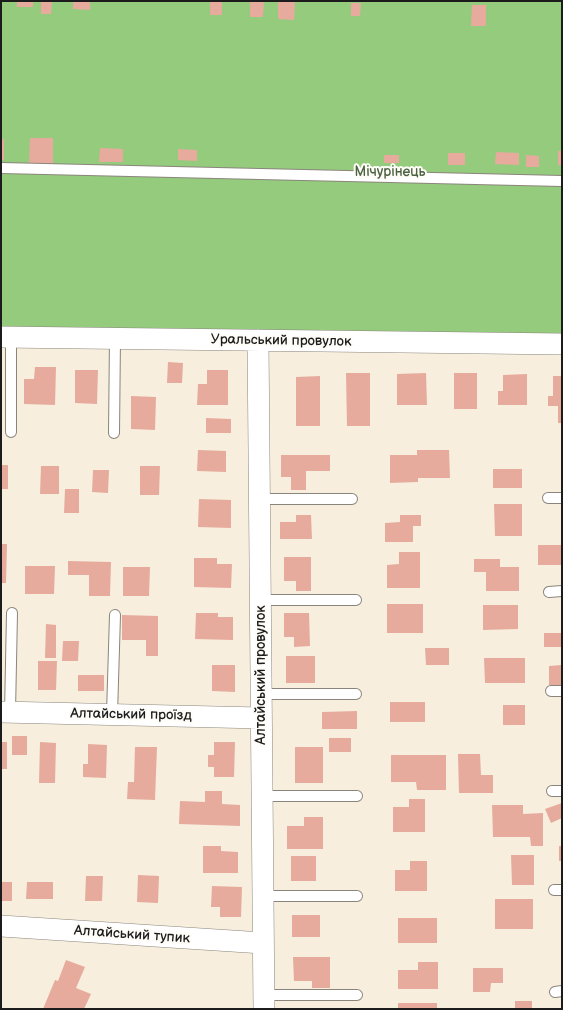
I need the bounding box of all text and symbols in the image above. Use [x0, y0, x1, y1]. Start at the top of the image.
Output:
park label: Мічурінець [354, 164, 426, 180]
street label: Уральський провулок [210, 331, 352, 351]
street label: Алтайський провулок [253, 605, 269, 745]
street label: Алтайський проїзд [70, 706, 192, 724]
street label: Алтайський тупик [74, 923, 190, 947]

